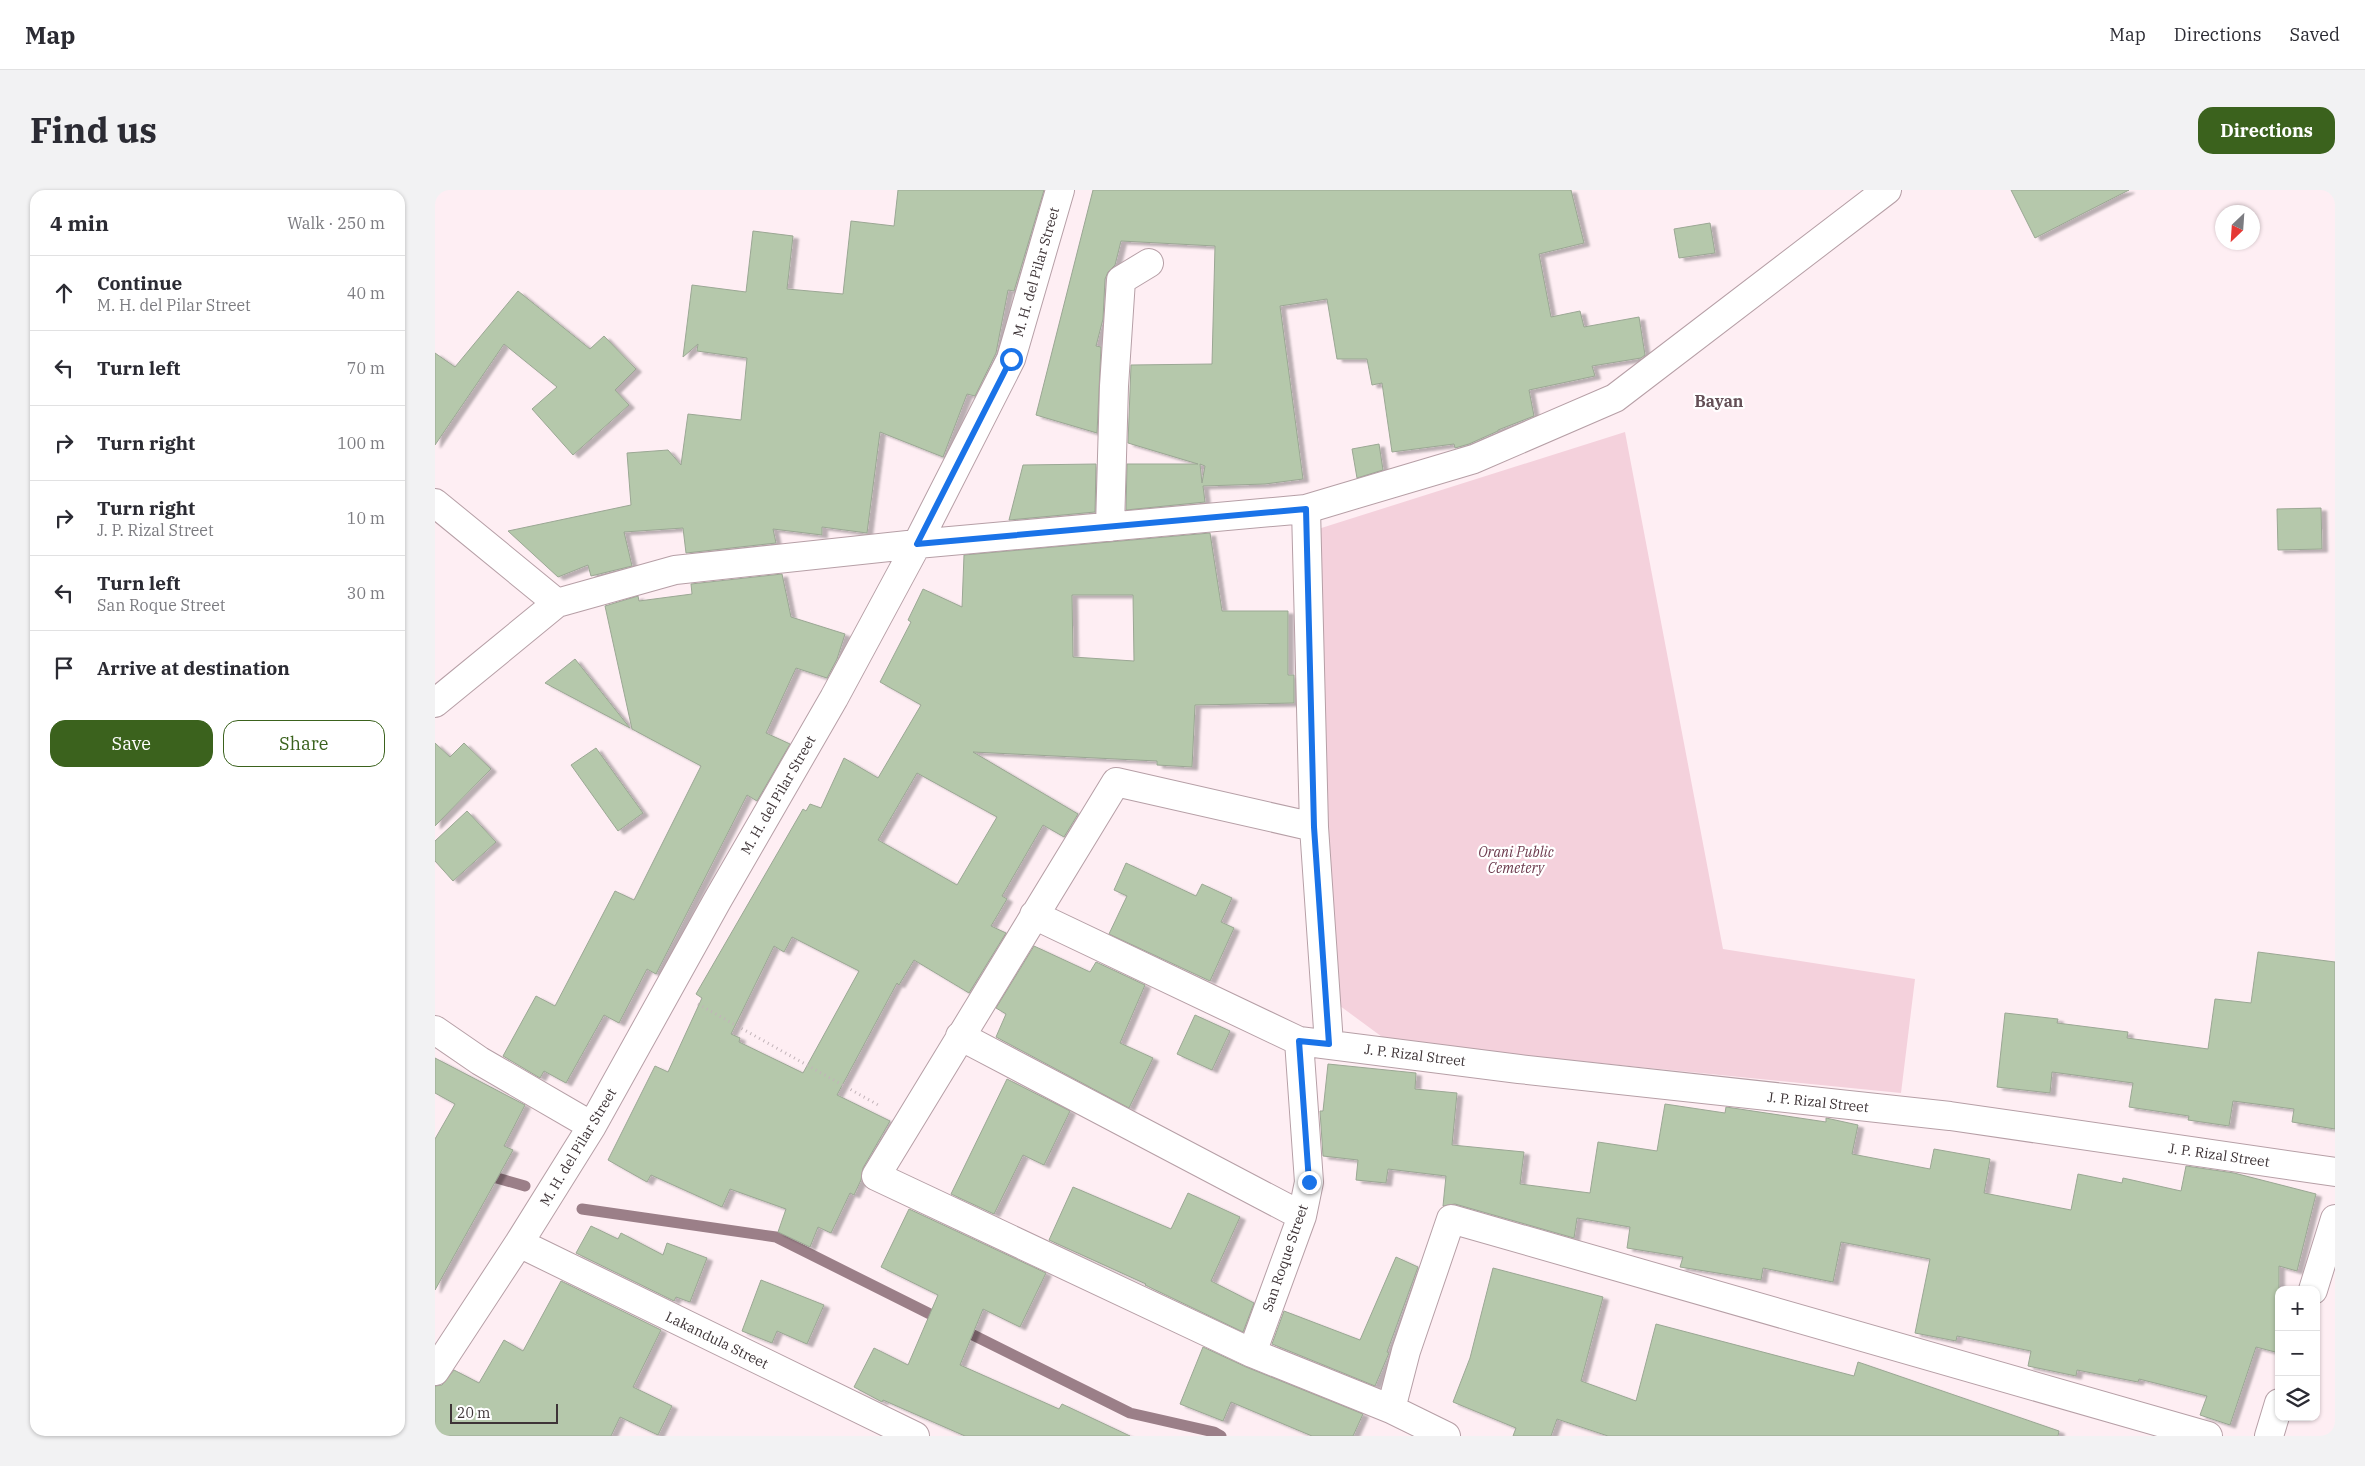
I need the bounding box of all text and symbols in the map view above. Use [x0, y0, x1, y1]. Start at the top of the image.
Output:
text: Map [25, 19, 75, 51]
text: Map [2109, 23, 2146, 46]
text: Directions [2174, 23, 2262, 46]
text: Saved [2290, 23, 2340, 46]
text: Find us [30, 107, 157, 153]
button: Directions [2198, 107, 2335, 154]
street label: M. H. del Pilar Street [1009, 205, 1063, 339]
north arrow [2215, 205, 2260, 250]
text: 4 min [50, 209, 109, 237]
text: Walk · 250 m [287, 213, 385, 233]
text: Continue [97, 271, 182, 295]
icon: ahead [50, 279, 78, 307]
text: 40 m [347, 283, 385, 303]
text: M. H. del Pilar Street [97, 295, 251, 315]
route start [1000, 348, 1023, 371]
icon: left [50, 354, 78, 382]
text: Turn left [97, 356, 180, 380]
text: 70 m [347, 358, 385, 378]
district label: Bayan [1695, 391, 1744, 411]
icon: right [50, 429, 78, 457]
text: Turn right [97, 431, 195, 455]
text: 100 m [337, 433, 385, 453]
text: Turn right [97, 496, 195, 520]
icon: right [50, 504, 78, 532]
text: 10 m [347, 508, 385, 528]
text: J. P. Rizal Street [97, 520, 214, 540]
text: Turn left [97, 571, 180, 595]
icon: left [50, 579, 78, 607]
text: 30 m [347, 583, 385, 603]
text: San Roque Street [97, 595, 225, 615]
icon: arrive [50, 654, 78, 682]
text: Arrive at destination [97, 656, 290, 680]
button: Save [50, 720, 213, 767]
button: Share [223, 720, 385, 767]
street label: M. H. del Pilar Street [737, 732, 819, 858]
park label: Orani Public Cemetery [1478, 843, 1554, 877]
street label: J. P. Rizal Street [1363, 1040, 1467, 1070]
street label: M. H. del Pilar Street [536, 1085, 620, 1209]
street label: J. P. Rizal Street [1766, 1088, 1870, 1116]
street label: J. P. Rizal Street [2167, 1139, 2271, 1171]
route end [1298, 1171, 1321, 1194]
street label: San Roque Street [1258, 1202, 1312, 1314]
map controls [2275, 1286, 2320, 1421]
button: + [2275, 1286, 2320, 1331]
street label: Lakandula Street [663, 1307, 771, 1373]
button: − [2275, 1331, 2320, 1376]
button: layers [2275, 1376, 2320, 1421]
scale bar [450, 1401, 557, 1424]
text: 20 m [457, 1404, 490, 1422]

